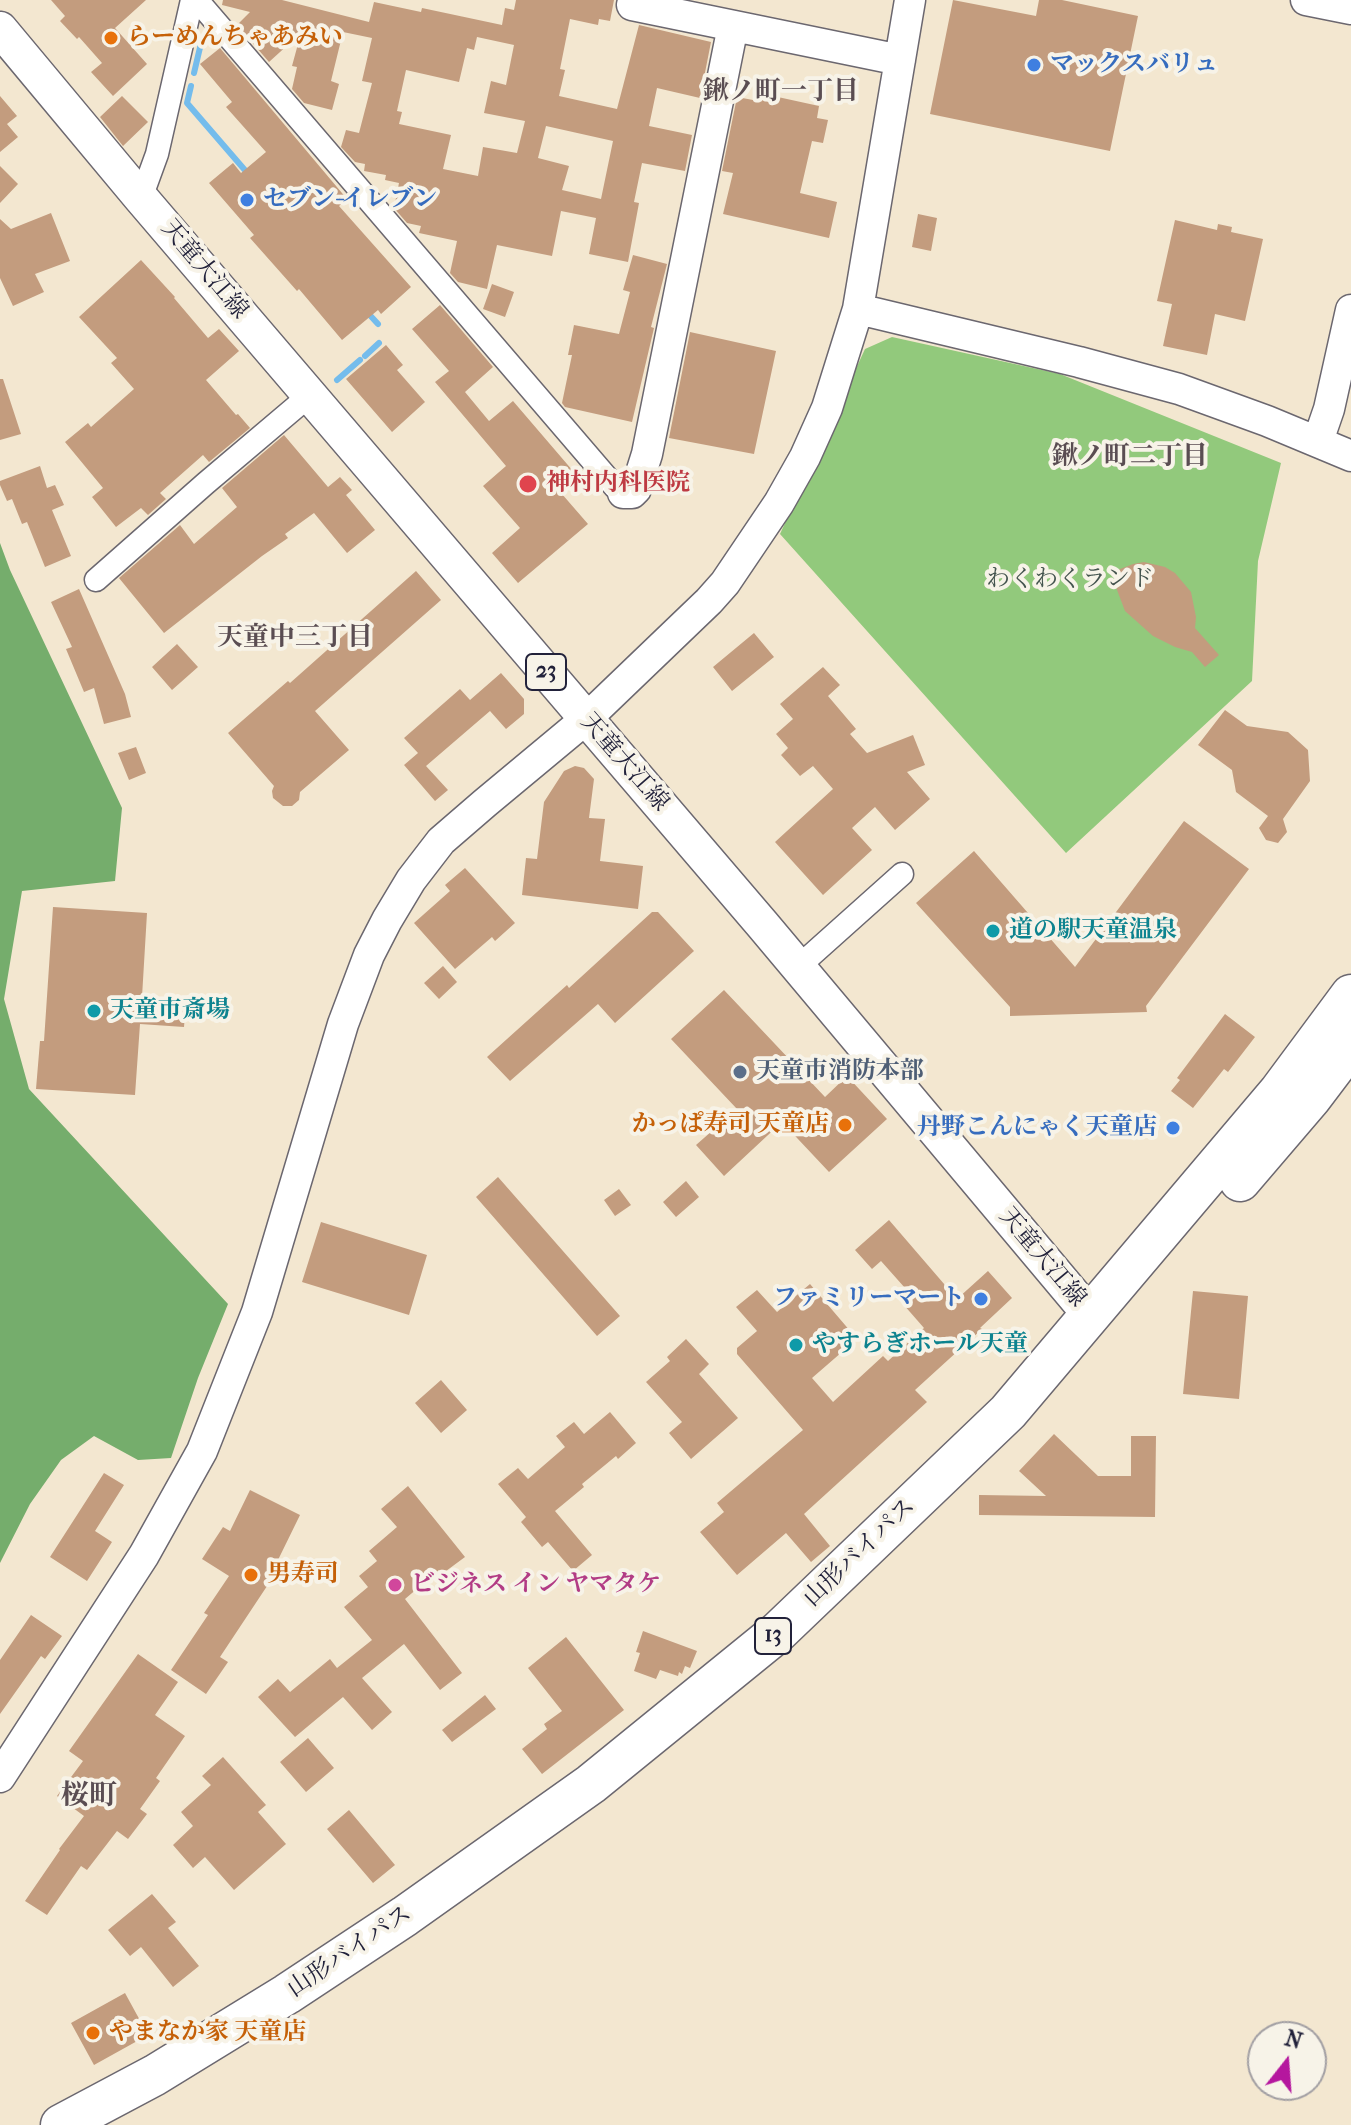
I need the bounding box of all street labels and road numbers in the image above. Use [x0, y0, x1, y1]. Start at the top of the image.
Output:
street label: 天童大江線 [154, 215, 254, 325]
road number: 23 [526, 654, 566, 690]
street label: 天童大江線 [574, 708, 674, 818]
street label: 天童大江線 [992, 1203, 1092, 1313]
street label: 山形バイパス [798, 1493, 922, 1613]
road number: 13 [755, 1618, 791, 1654]
street label: 山形バイパス [282, 1900, 418, 2004]

